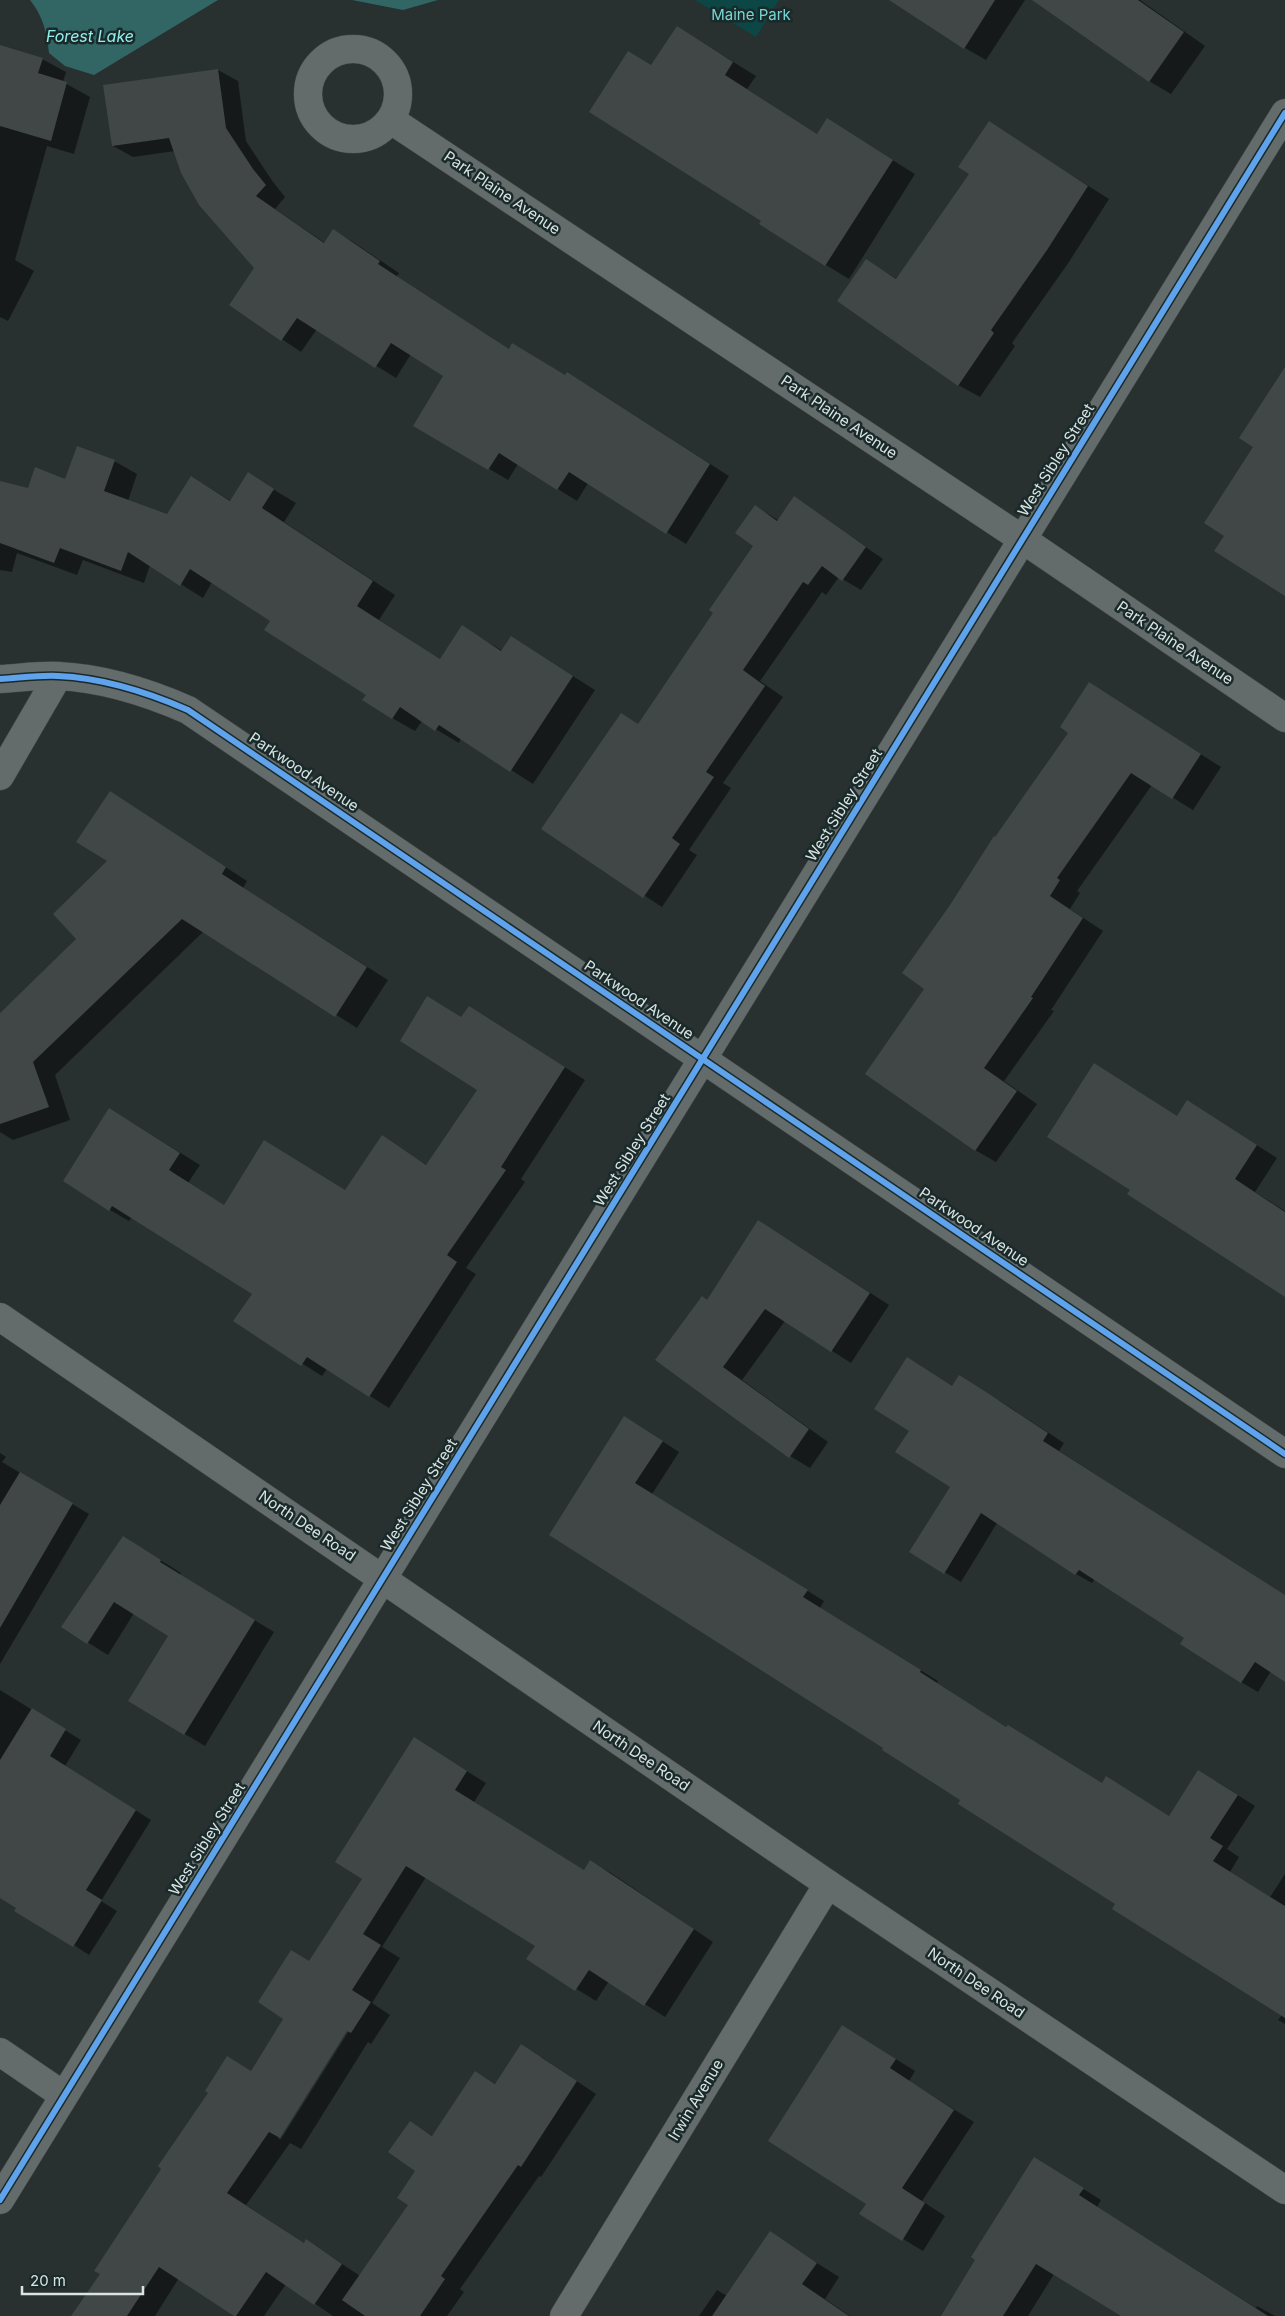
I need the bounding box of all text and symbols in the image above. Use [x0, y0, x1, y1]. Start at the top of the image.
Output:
park label: Maine Park [711, 5, 792, 24]
water label: Forest Lake [46, 26, 134, 46]
street label: Park Plaine Avenue [441, 147, 564, 239]
street label: Park Plaine Avenue [778, 371, 901, 463]
street label: West Sibley Street [1013, 400, 1098, 520]
street label: Park Plaine Avenue [1114, 597, 1237, 689]
street label: Parkwood Avenue [246, 728, 363, 815]
street label: West Sibley Street [801, 745, 886, 865]
street label: Parkwood Avenue [581, 956, 698, 1043]
street label: West Sibley Street [589, 1090, 674, 1210]
street label: Parkwood Avenue [916, 1183, 1033, 1270]
street label: West Sibley Street [376, 1435, 461, 1555]
street label: North Dee Road [255, 1486, 359, 1565]
street label: North Dee Road [589, 1716, 693, 1795]
street label: West Sibley Street [164, 1779, 249, 1899]
street label: North Dee Road [924, 1943, 1028, 2022]
street label: Irwin Avenue [664, 2056, 727, 2144]
scale bar [22, 2264, 144, 2296]
text: 20 m [30, 2271, 66, 2290]

